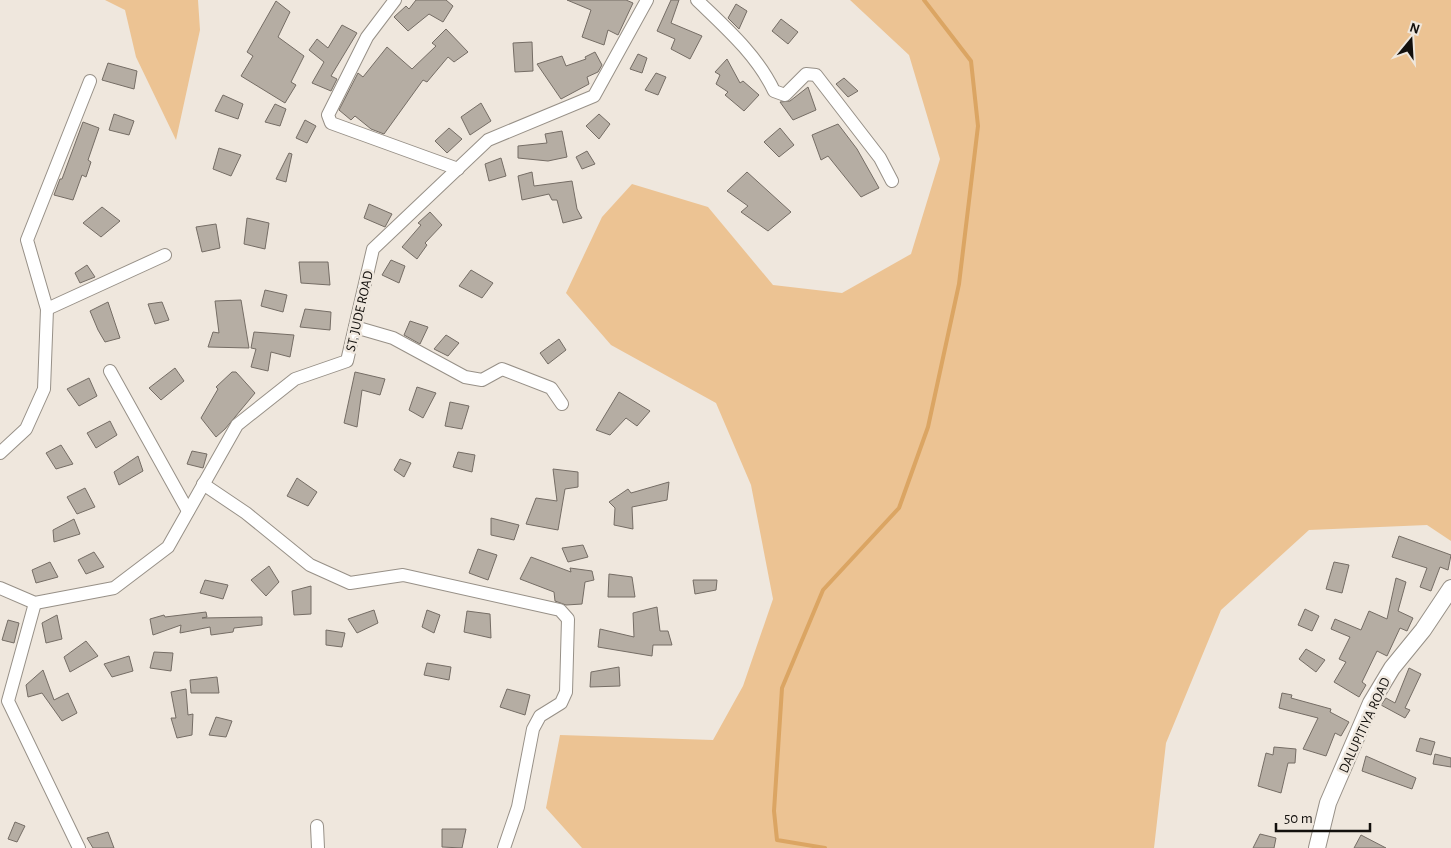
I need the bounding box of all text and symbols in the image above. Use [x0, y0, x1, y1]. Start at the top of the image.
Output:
north arrow [1386, 15, 1436, 65]
text: N [1408, 20, 1422, 37]
street label: ST. JUDE ROAD [344, 270, 376, 353]
street label: DALUPITIYA ROAD [1337, 676, 1393, 775]
scale bar [1276, 800, 1370, 832]
text: 50 m [1284, 811, 1313, 826]

